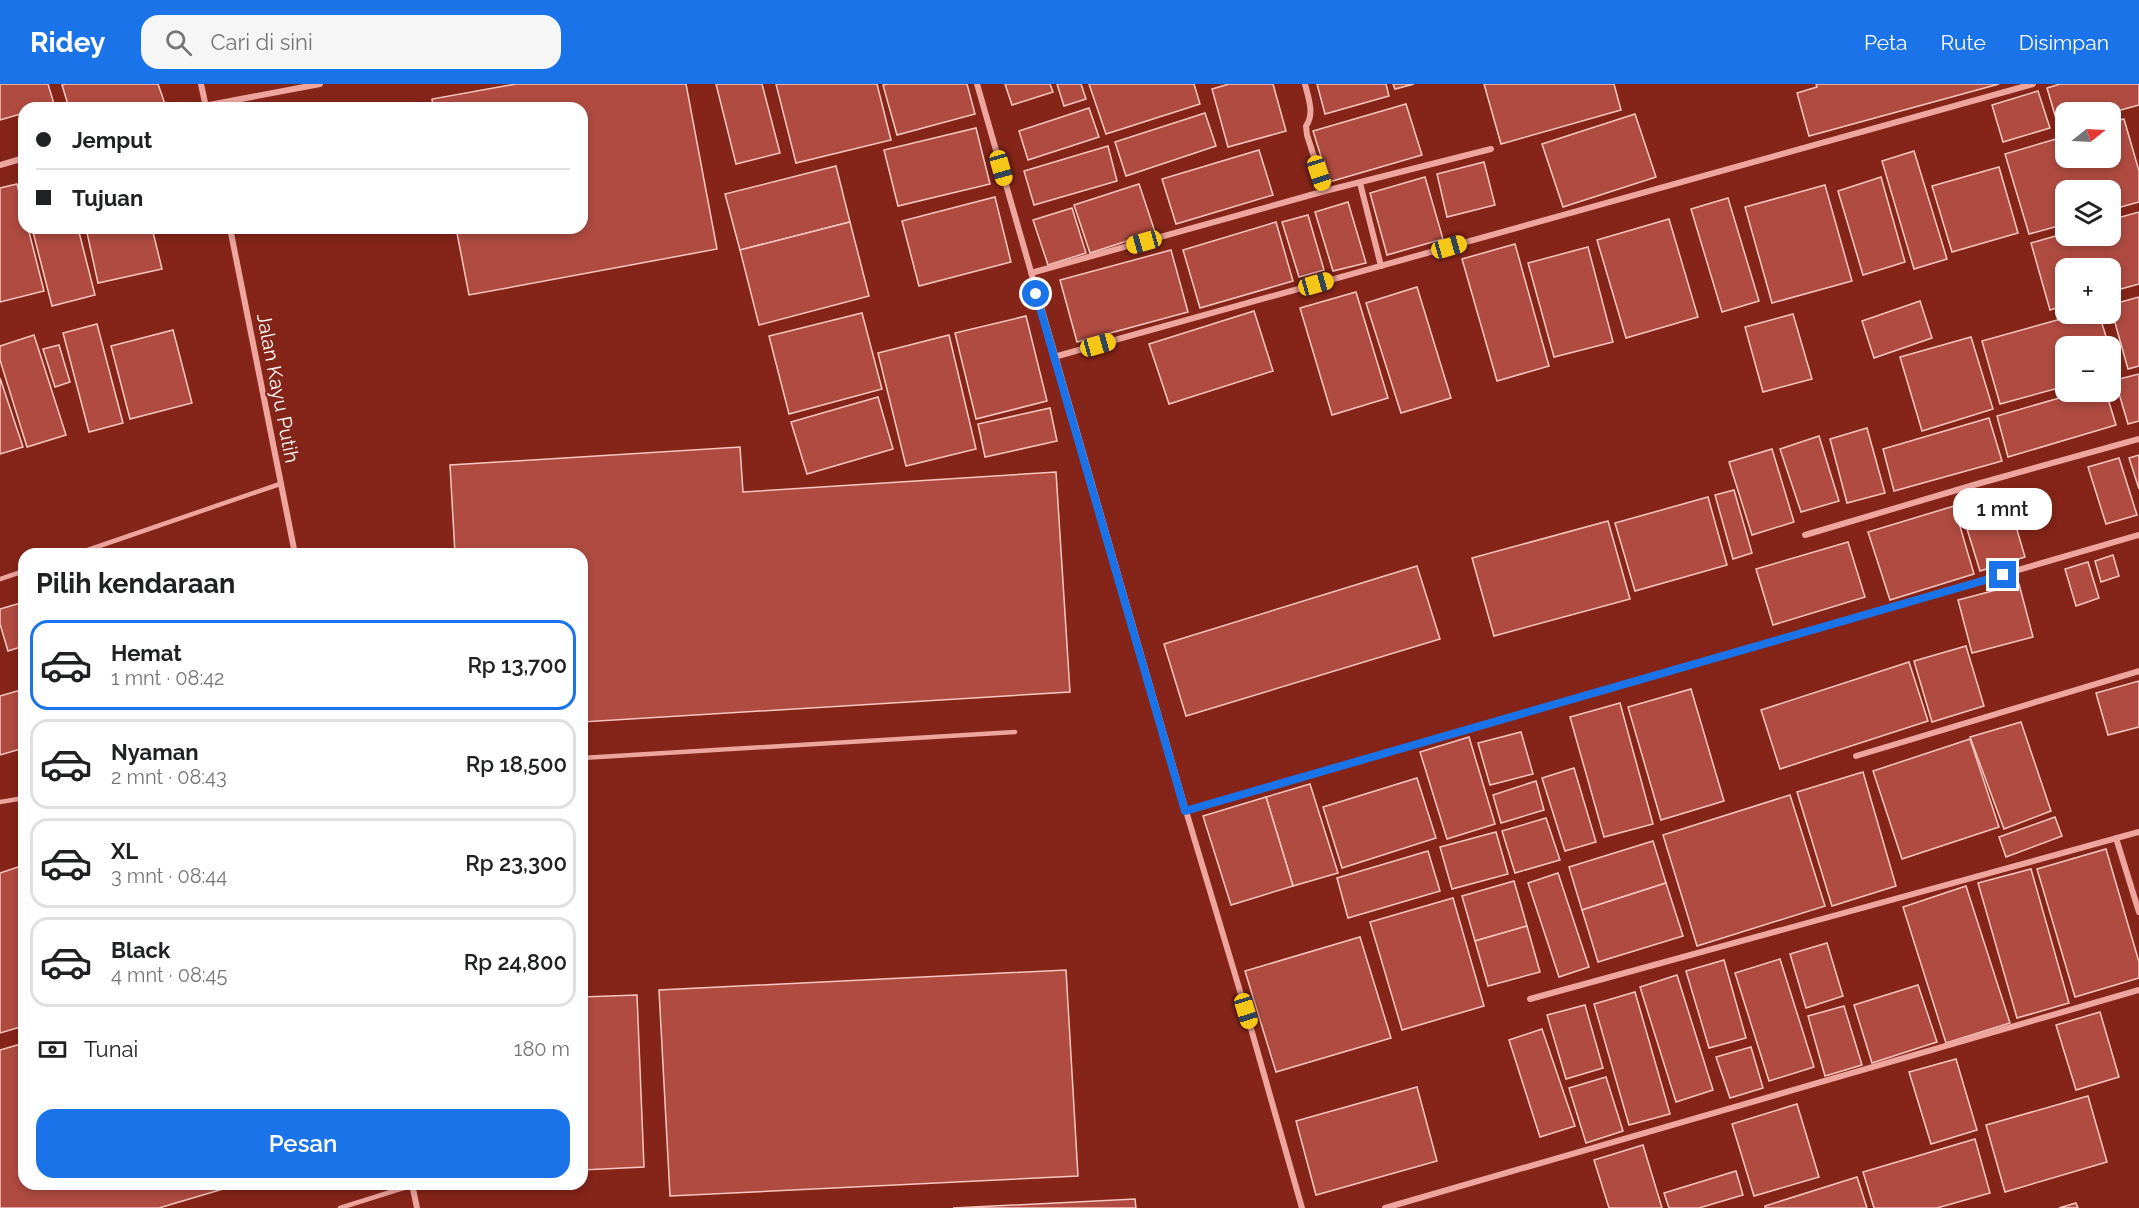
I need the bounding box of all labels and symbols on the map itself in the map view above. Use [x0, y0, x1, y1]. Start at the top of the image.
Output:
north arrow [2055, 102, 2121, 168]
car [987, 148, 1015, 188]
car [1305, 153, 1333, 193]
car [1124, 228, 1164, 256]
car [1429, 233, 1469, 261]
car [1296, 270, 1336, 298]
route start [1022, 280, 1049, 307]
street label: Jalan Kayu Putih [252, 311, 304, 465]
car [1078, 331, 1118, 359]
callout: 1 mnt [1954, 488, 2052, 530]
route end [1989, 561, 2016, 588]
car [1232, 991, 1260, 1031]

